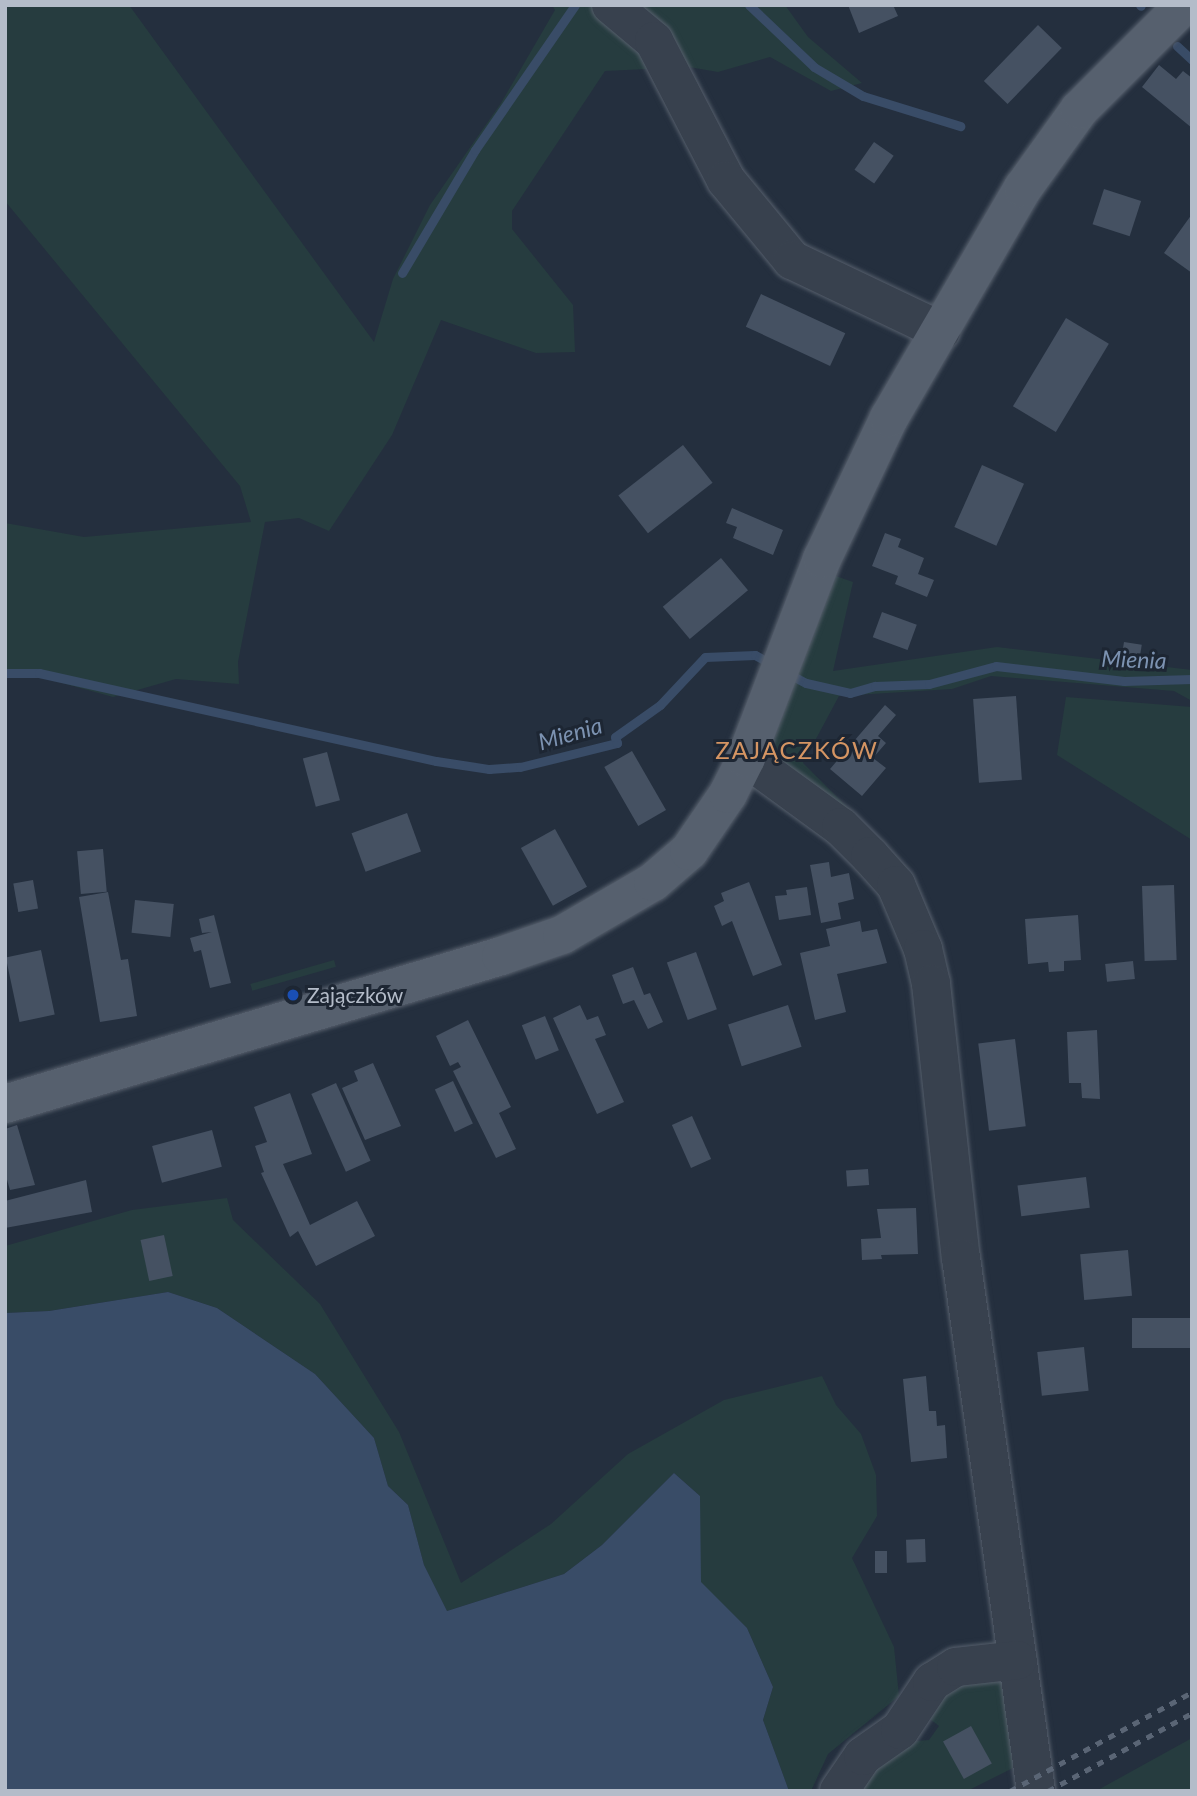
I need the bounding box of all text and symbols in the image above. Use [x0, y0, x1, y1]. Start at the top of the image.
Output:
water label: Mienia [1101, 644, 1167, 674]
water label: Mienia [535, 711, 605, 755]
district label: ZAJĄCZKÓW [716, 736, 878, 764]
place label: Zajączków [307, 982, 403, 1008]
marker: Zajączków [285, 987, 301, 1003]

